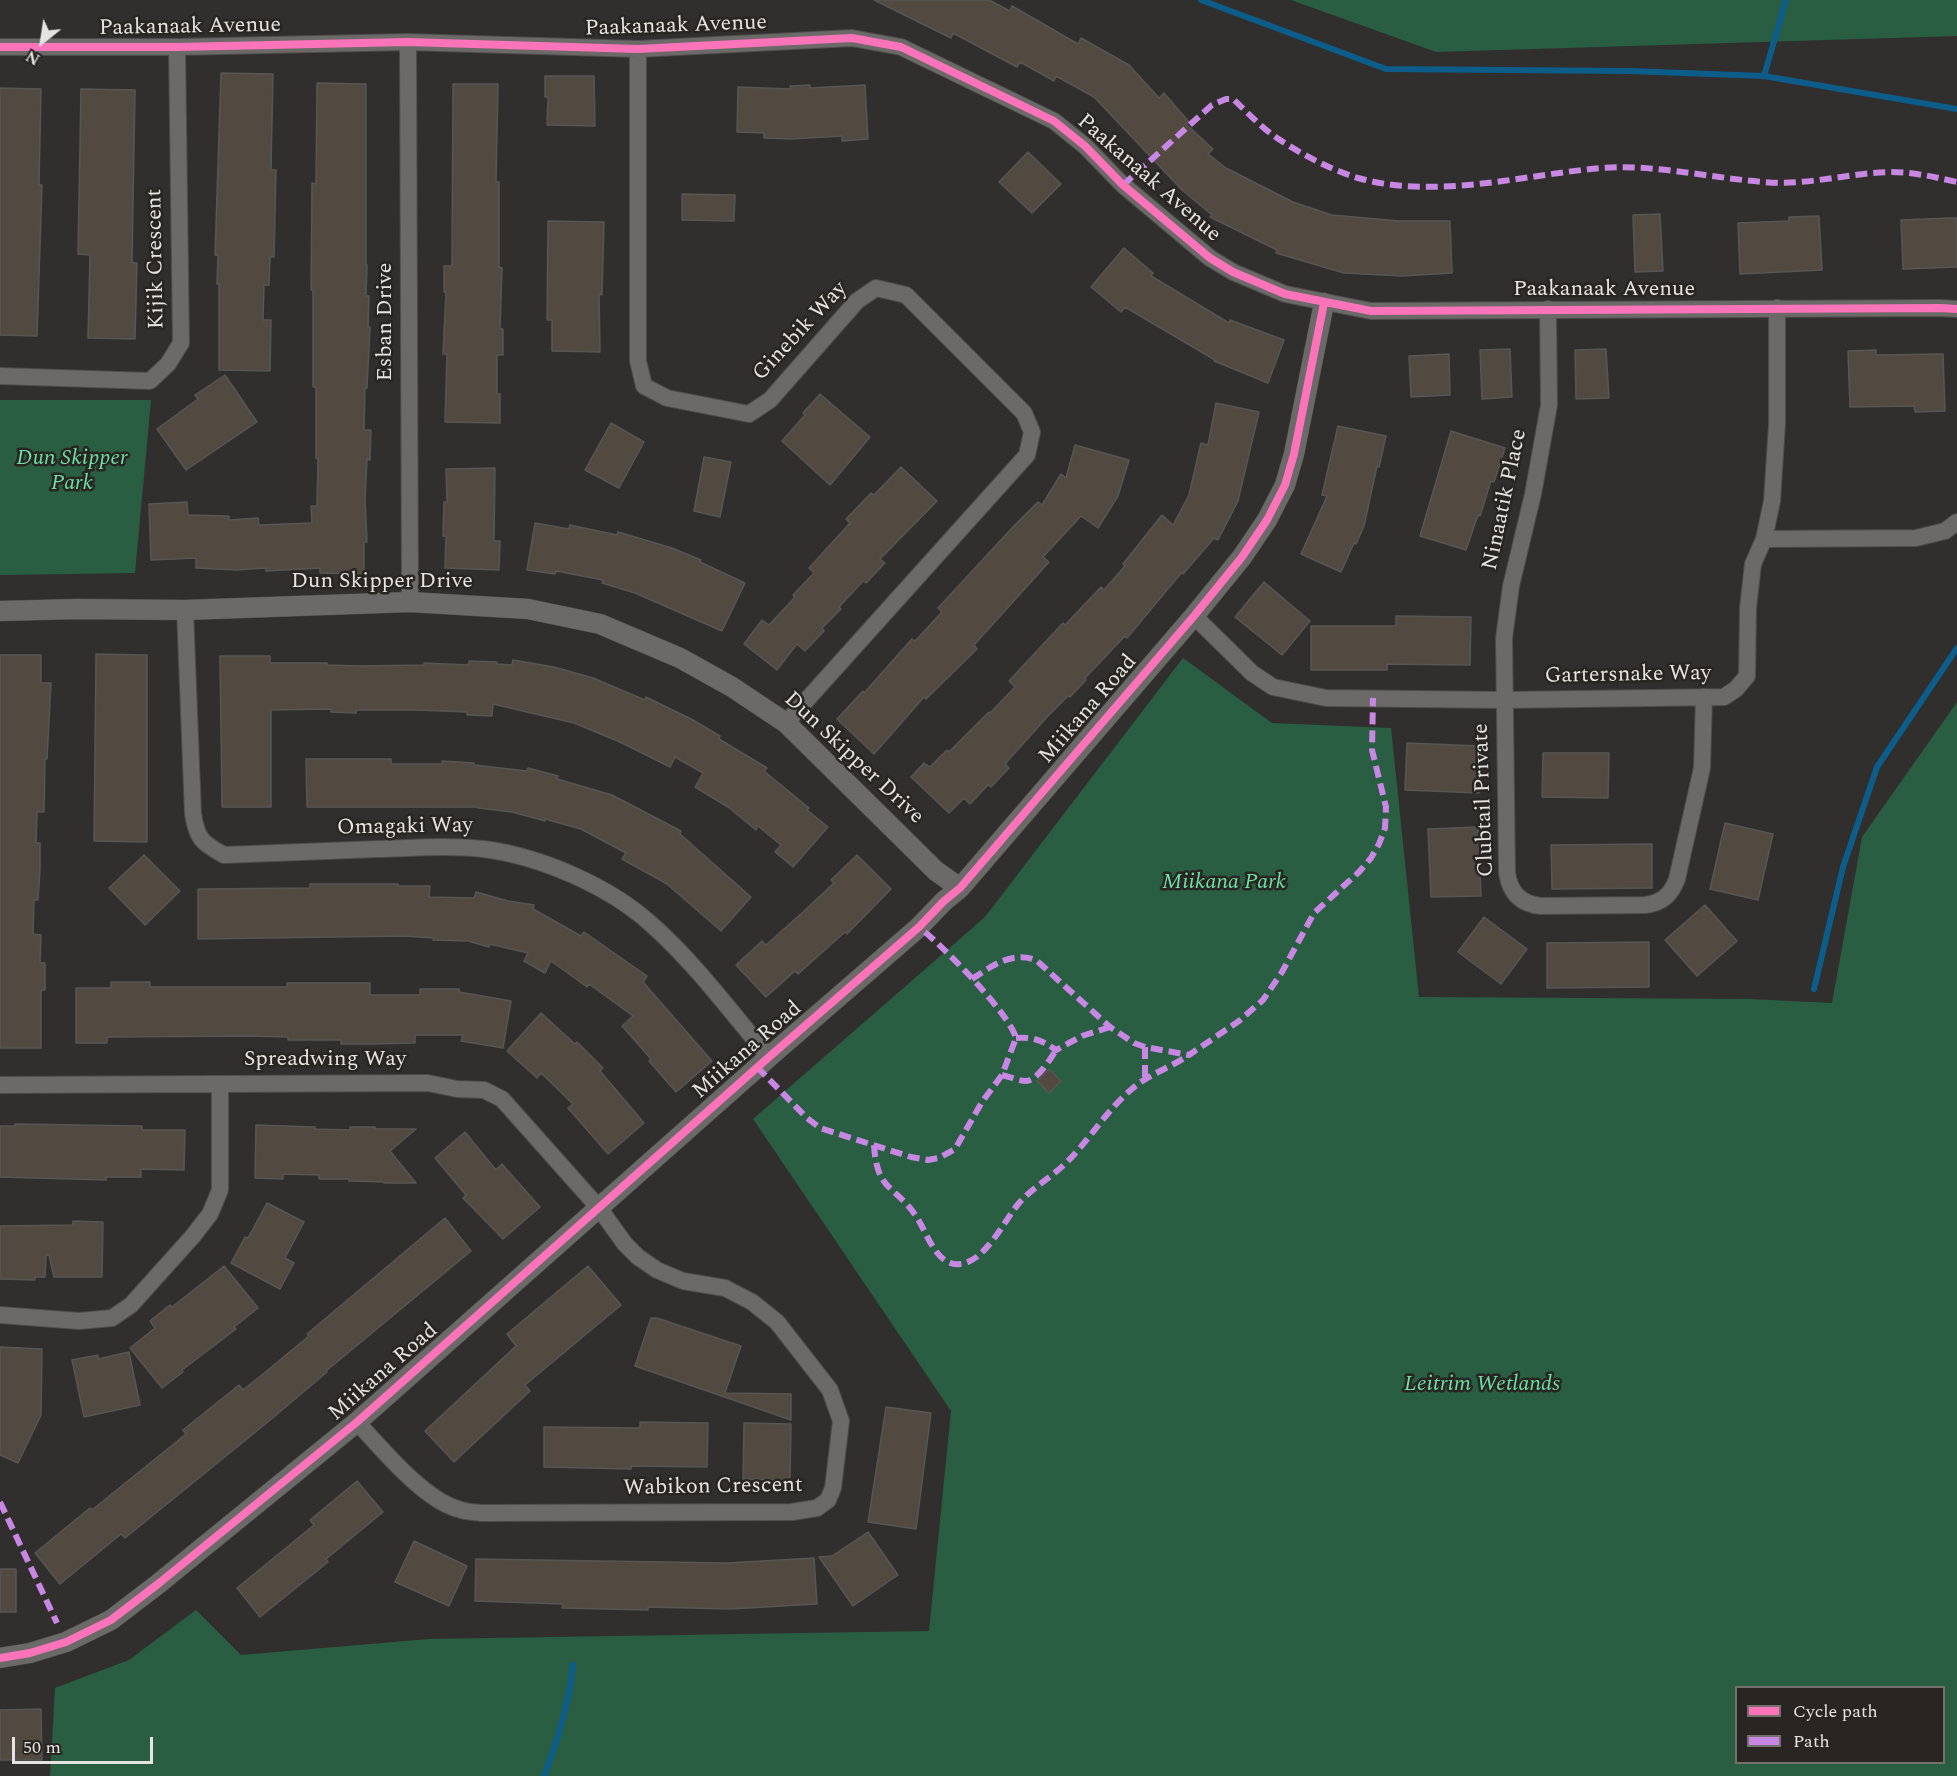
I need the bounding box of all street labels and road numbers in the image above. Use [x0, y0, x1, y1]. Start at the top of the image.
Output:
street label: Paakanaak Avenue [584, 11, 768, 43]
street label: Paakanaak Avenue [99, 13, 281, 43]
street label: Paakanaak Avenue [1071, 109, 1225, 249]
street label: Kijik Crescent [143, 188, 171, 330]
street label: Esban Drive [374, 263, 400, 381]
street label: Ginebik Way [748, 277, 854, 387]
street label: Paakanaak Avenue [1513, 278, 1695, 304]
street label: Ninaatik Place [1478, 427, 1534, 573]
street label: Dun Skipper Drive [291, 570, 473, 596]
street label: Miikana Road [1034, 650, 1144, 770]
street label: Gartersnake Way [1544, 661, 1712, 691]
street label: Dun Skipper Drive [777, 687, 929, 831]
street label: Clubtail Private [1469, 723, 1501, 877]
street label: Omagaki Way [337, 814, 473, 842]
street label: Miikana Road [688, 996, 808, 1106]
street label: Spreadwing Way [244, 1048, 406, 1074]
street label: Miikana Road [324, 1318, 444, 1428]
street label: Wabikon Crescent [623, 1473, 803, 1503]

